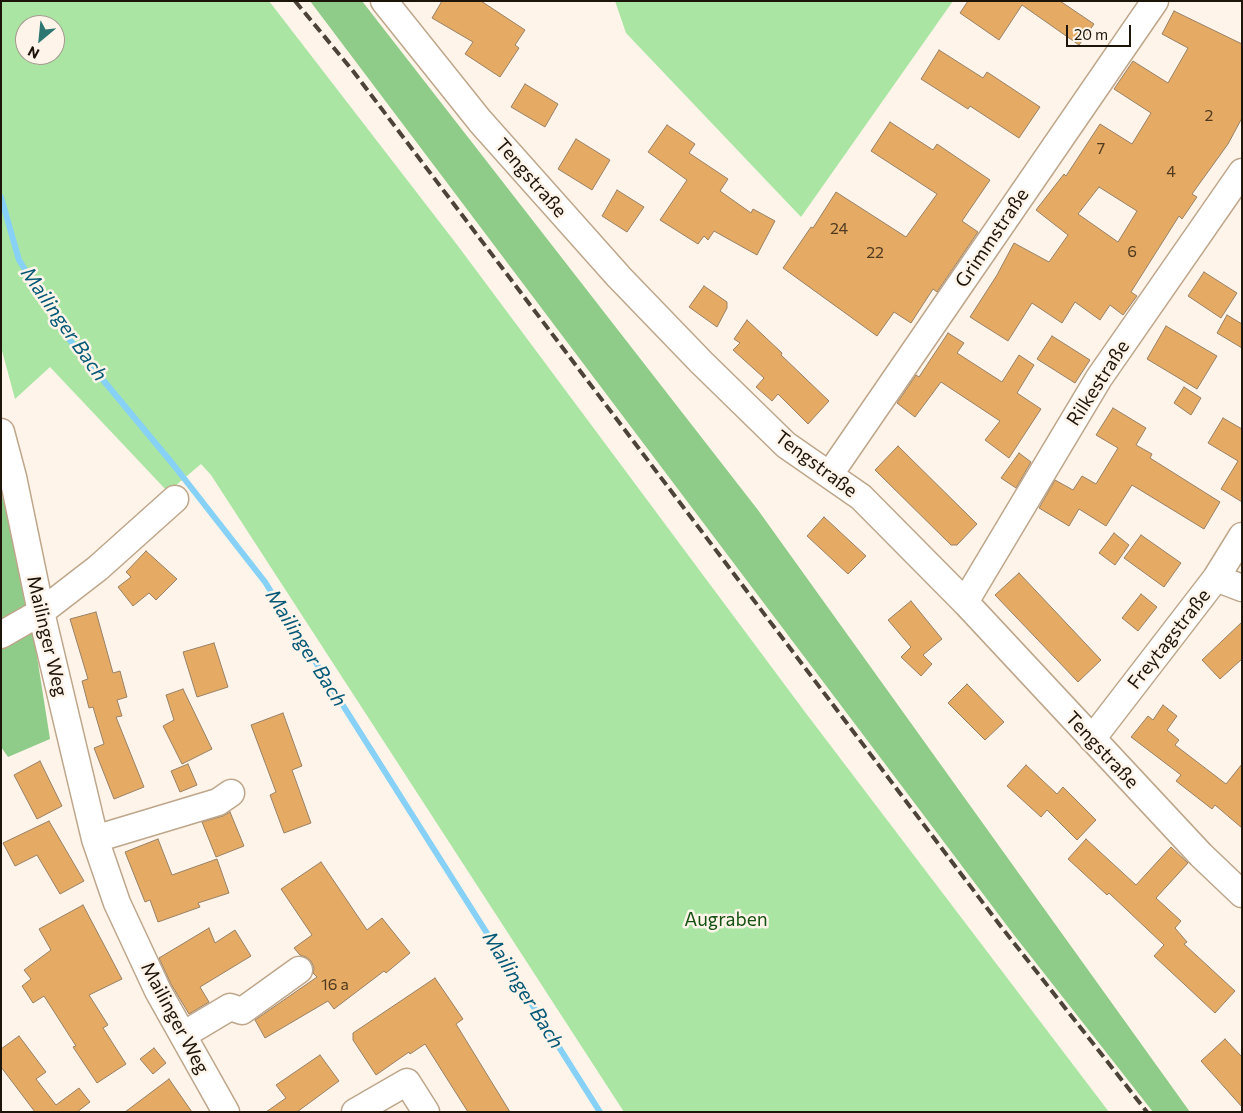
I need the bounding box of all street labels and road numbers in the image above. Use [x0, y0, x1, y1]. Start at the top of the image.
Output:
street label: Tengstraße [491, 134, 571, 222]
street label: Grimmstraße [950, 184, 1034, 292]
street label: Rilkestraße [1062, 336, 1134, 430]
street label: Tengstraße [770, 426, 862, 502]
street label: Mailinger Weg [22, 573, 72, 699]
street label: Freytagstraße [1123, 584, 1215, 694]
street label: Tengstraße [1061, 707, 1143, 793]
street label: Mailinger Weg [136, 958, 214, 1078]

